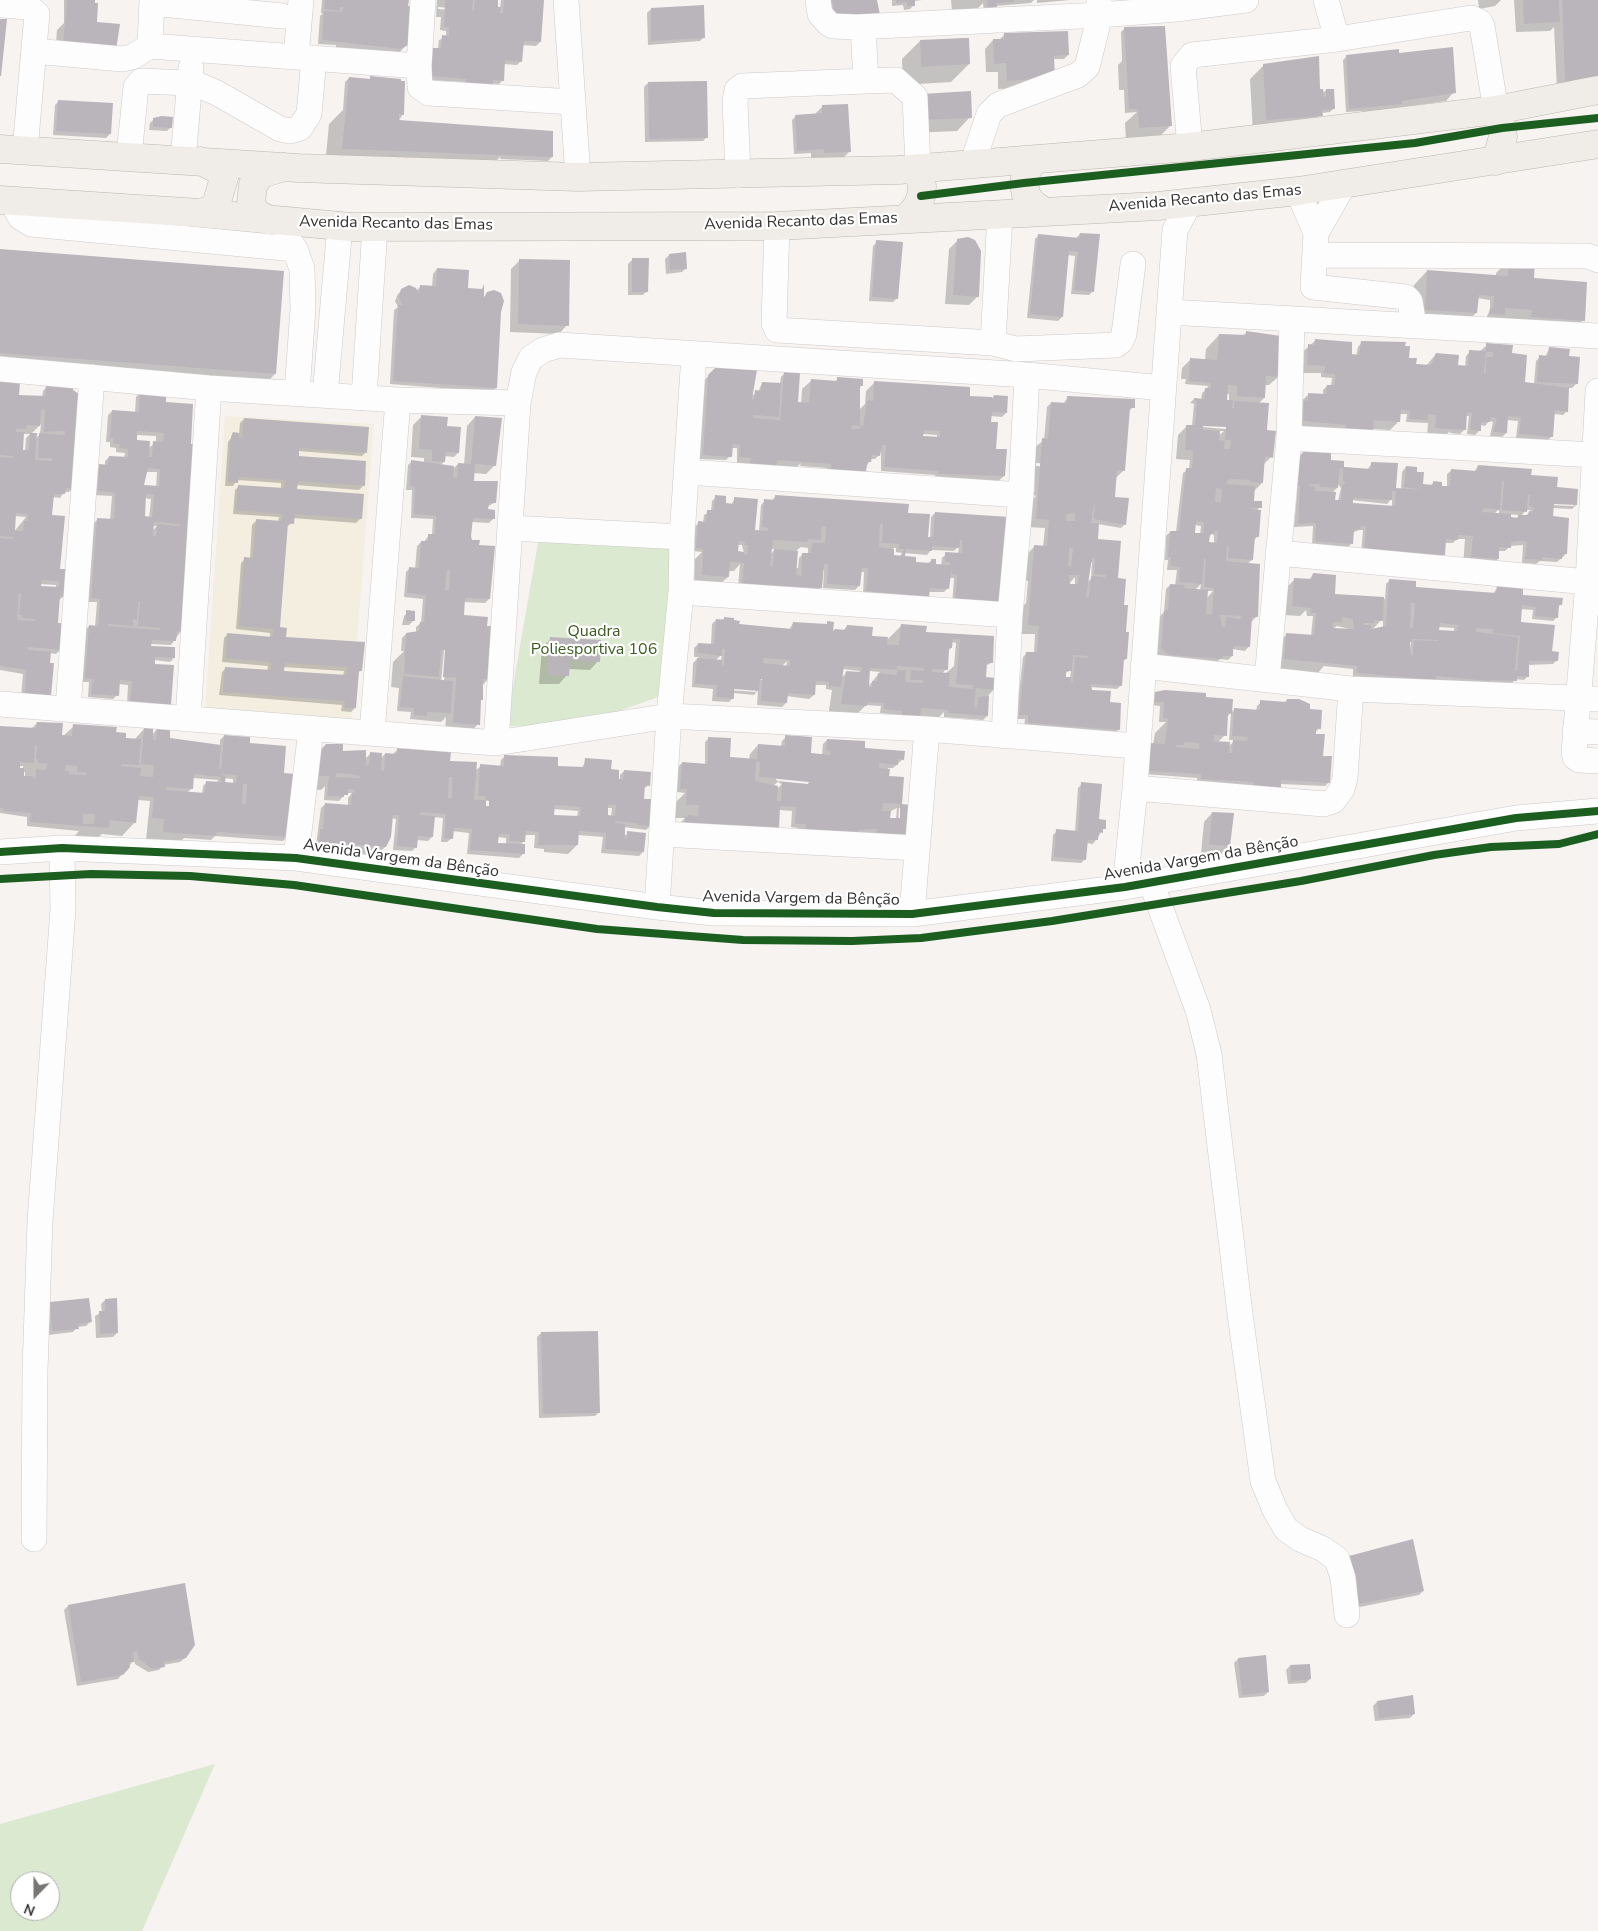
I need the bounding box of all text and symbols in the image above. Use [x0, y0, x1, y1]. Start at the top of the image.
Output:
street label: Avenida Recanto das Emas [1108, 181, 1302, 217]
street label: Avenida Recanto das Emas [704, 209, 898, 235]
street label: Avenida Recanto das Emas [299, 213, 493, 235]
park label: Quadra Poliesportiva 106 [531, 622, 657, 660]
street label: Avenida Vargem da Bênção [1102, 832, 1300, 886]
street label: Avenida Vargem da Bênção [302, 836, 500, 882]
street label: Avenida Vargem da Bênção [702, 888, 900, 910]
north arrow [10, 1871, 60, 1921]
text: N [21, 1899, 38, 1920]

